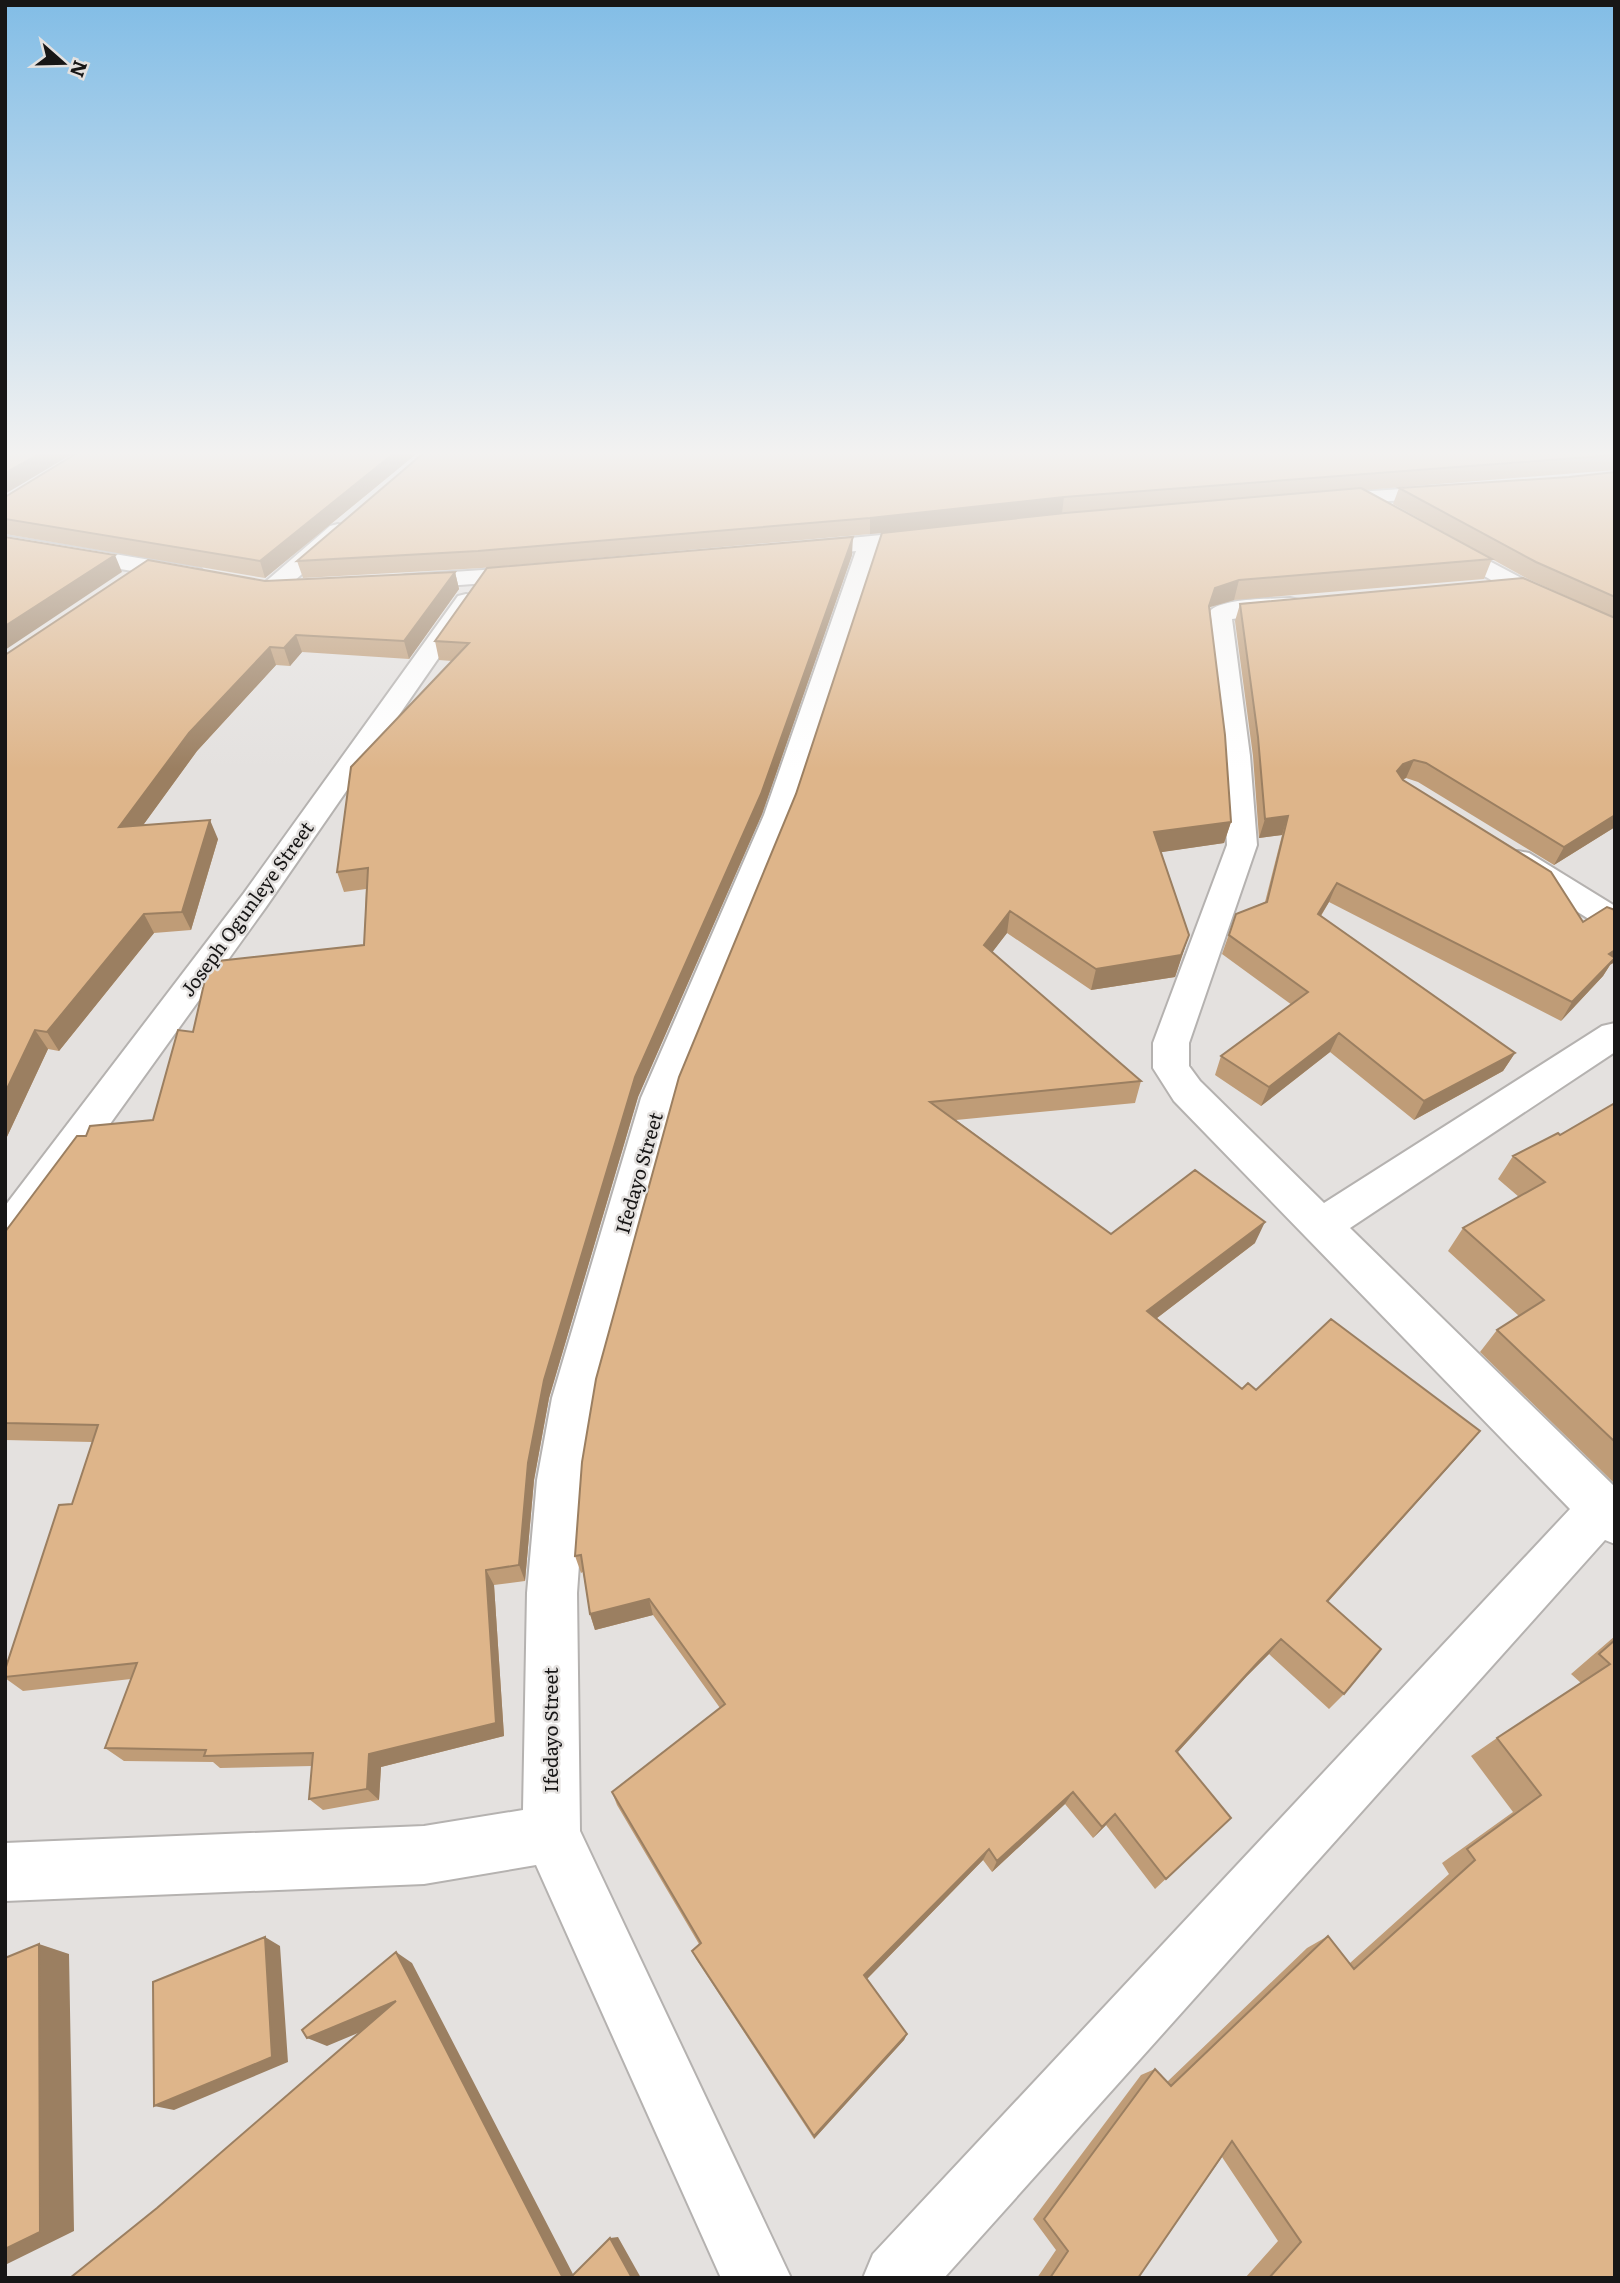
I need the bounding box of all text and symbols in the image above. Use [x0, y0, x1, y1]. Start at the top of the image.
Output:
north arrow [28, 28, 98, 98]
text: N [64, 57, 96, 81]
street label: Joseph Ogunleye Street [173, 815, 320, 1002]
street label: Ifedayo Street [607, 1108, 669, 1237]
street label: Ifedayo Street [536, 1667, 564, 1793]

